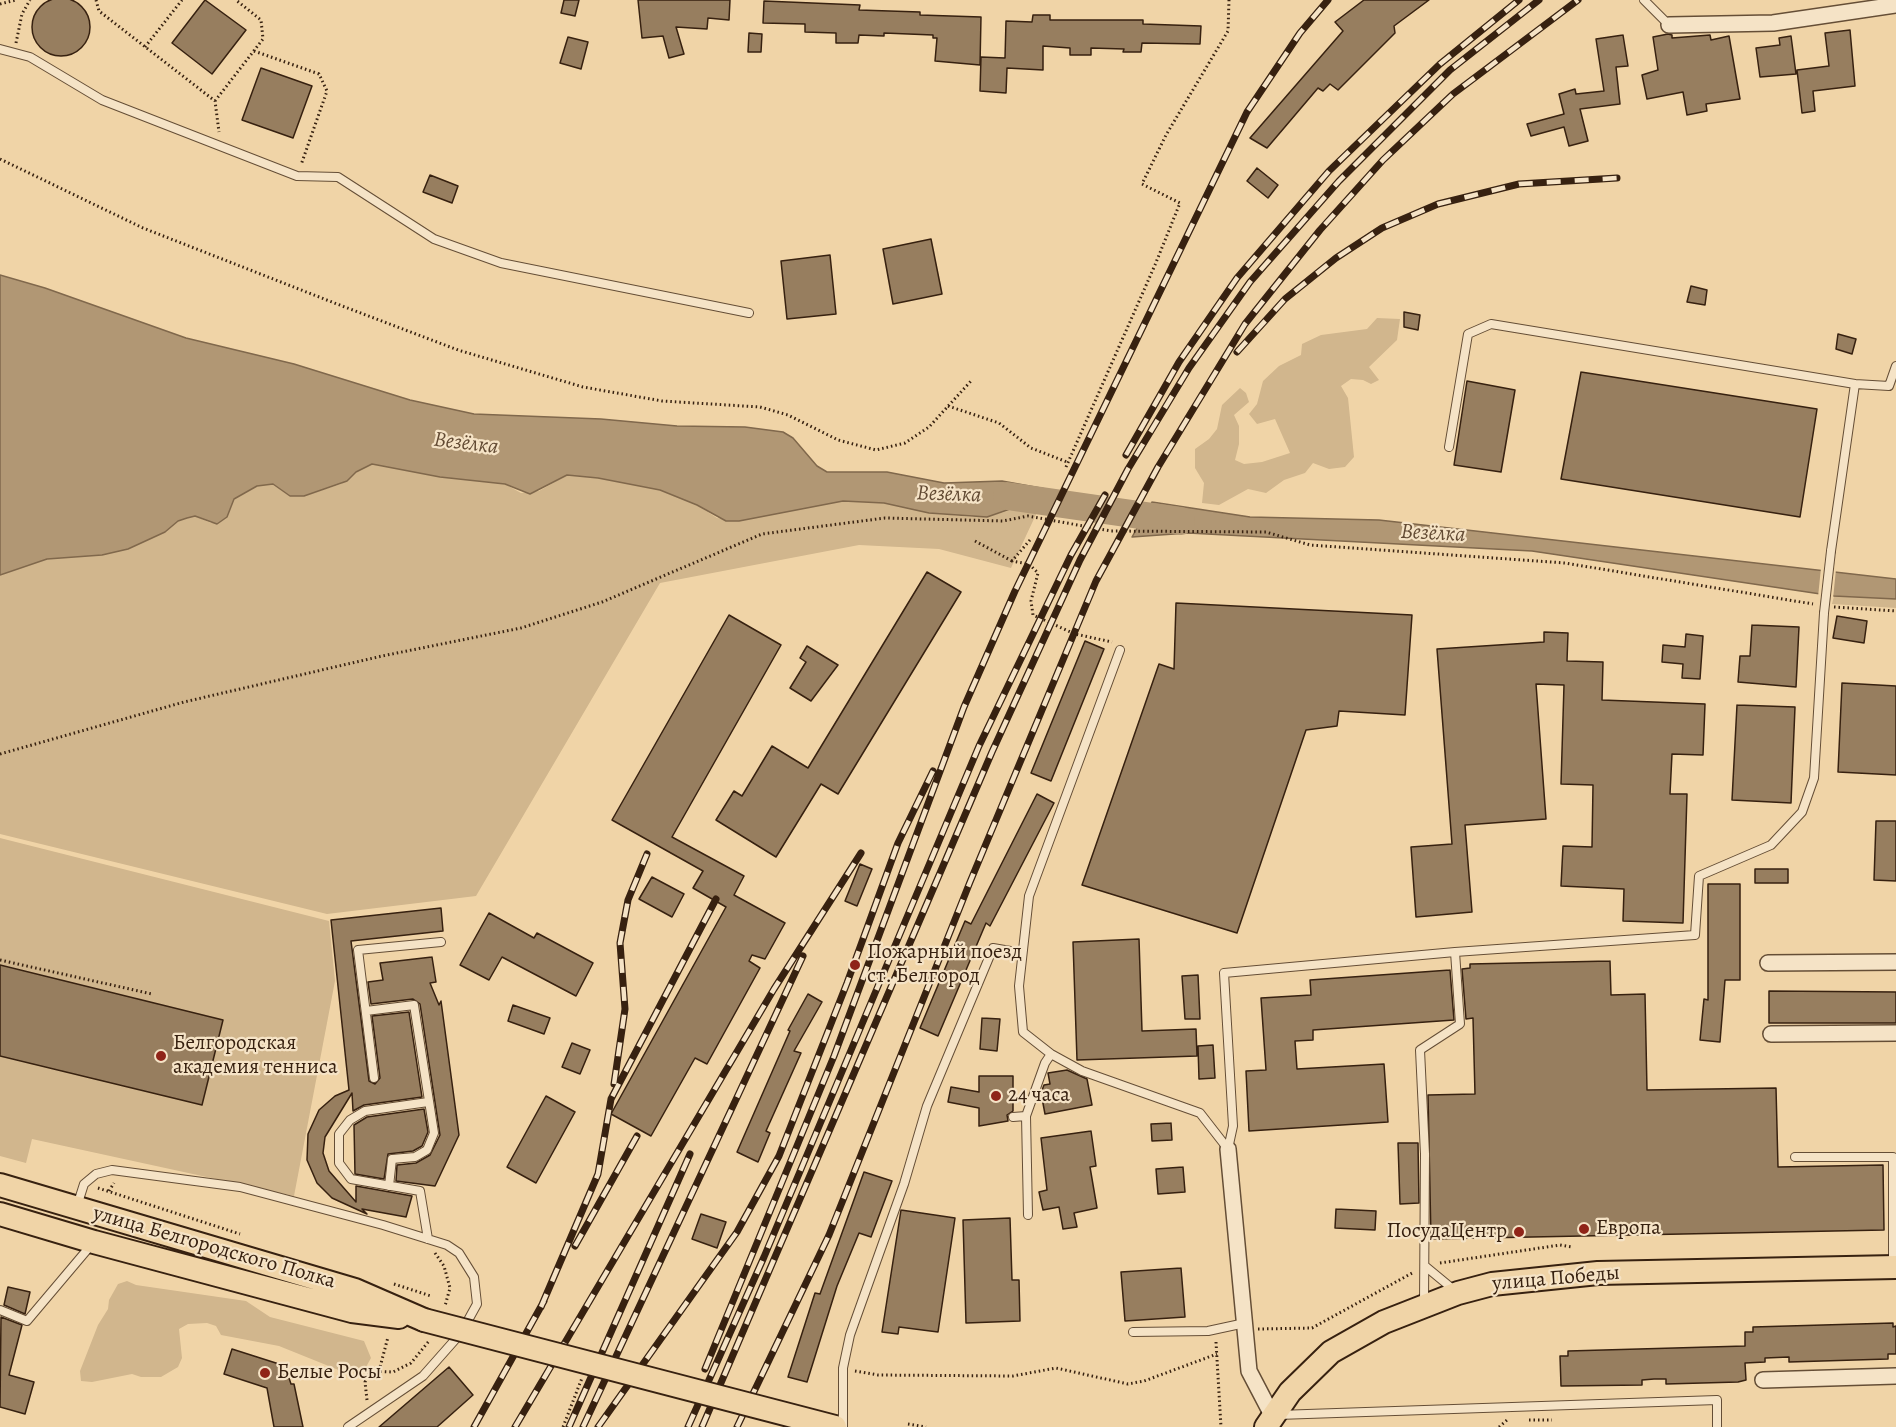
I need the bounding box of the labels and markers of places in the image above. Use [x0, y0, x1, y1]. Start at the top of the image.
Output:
place label: Пожарный поезд ст. Белгород [867, 940, 1022, 990]
marker: Пожарный поезд ст. Белгород [848, 958, 862, 972]
place label: Белгородская академия тенниса [173, 1031, 338, 1081]
marker: Белгородская академия тенниса [154, 1049, 168, 1063]
place label: 24 часа [1008, 1083, 1070, 1109]
marker: 24 часа [989, 1089, 1003, 1103]
place label: Европа [1596, 1216, 1661, 1242]
place label: ПосудаЦентр [1387, 1219, 1507, 1245]
marker: Европа [1577, 1222, 1591, 1236]
marker: ПосудаЦентр [1512, 1225, 1526, 1239]
place label: Белые Росы [277, 1360, 382, 1386]
marker: Белые Росы [258, 1366, 272, 1380]

